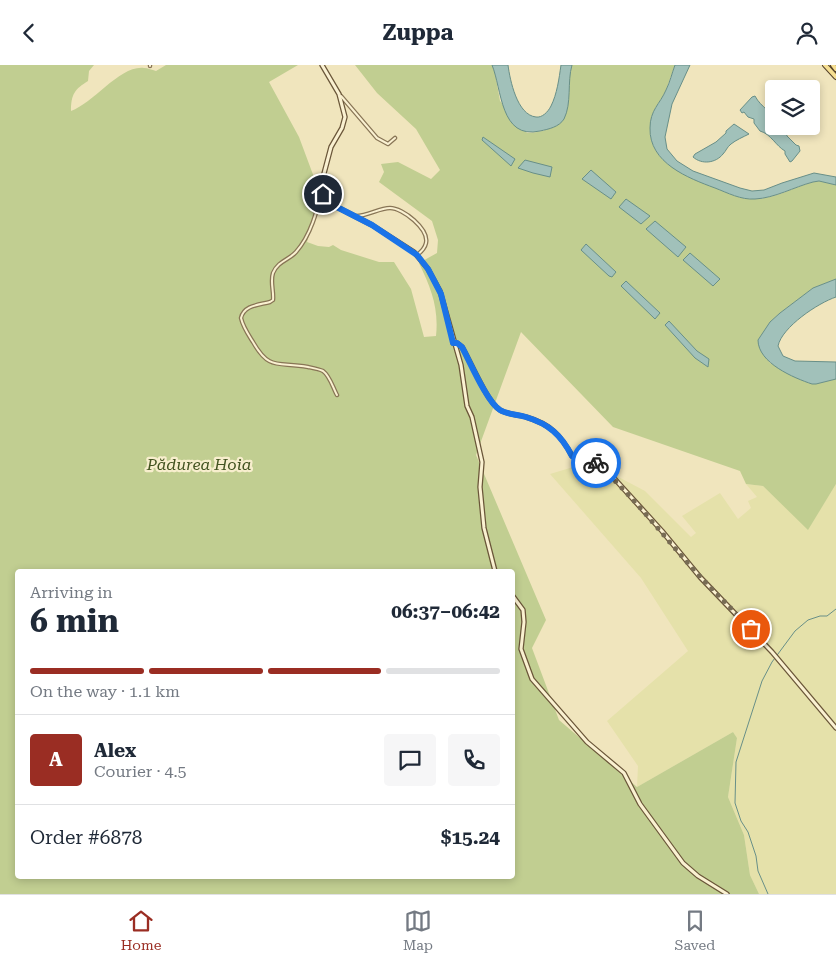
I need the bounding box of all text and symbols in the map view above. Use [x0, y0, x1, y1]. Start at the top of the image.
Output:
icon: back [15, 19, 43, 47]
icon: person [793, 19, 821, 47]
text: Zuppa [383, 20, 453, 45]
map controls [765, 80, 820, 135]
button: layers [765, 80, 820, 135]
pin [302, 173, 344, 215]
icon: home [309, 180, 337, 208]
courier [571, 438, 621, 488]
icon: bike [582, 449, 610, 477]
park label: Pădurea Hoia [146, 455, 252, 474]
text: Arriving in [30, 583, 113, 602]
text: 06:37–06:42 [391, 600, 500, 623]
text: 6 min [30, 602, 119, 640]
pin [730, 608, 772, 650]
icon: bag [737, 615, 765, 643]
text: On the way · 1.1 km [30, 682, 180, 701]
button: chat [384, 734, 436, 786]
button: phone [448, 734, 500, 786]
text: Alex [94, 739, 136, 762]
text: A [49, 748, 63, 771]
text: Courier · 4.5 [94, 762, 187, 781]
text: Order #6878 [30, 826, 142, 849]
text: $15.24 [441, 826, 500, 849]
tab: Home [121, 907, 161, 953]
tab: Map [403, 907, 433, 953]
tab: Saved [675, 907, 715, 953]

